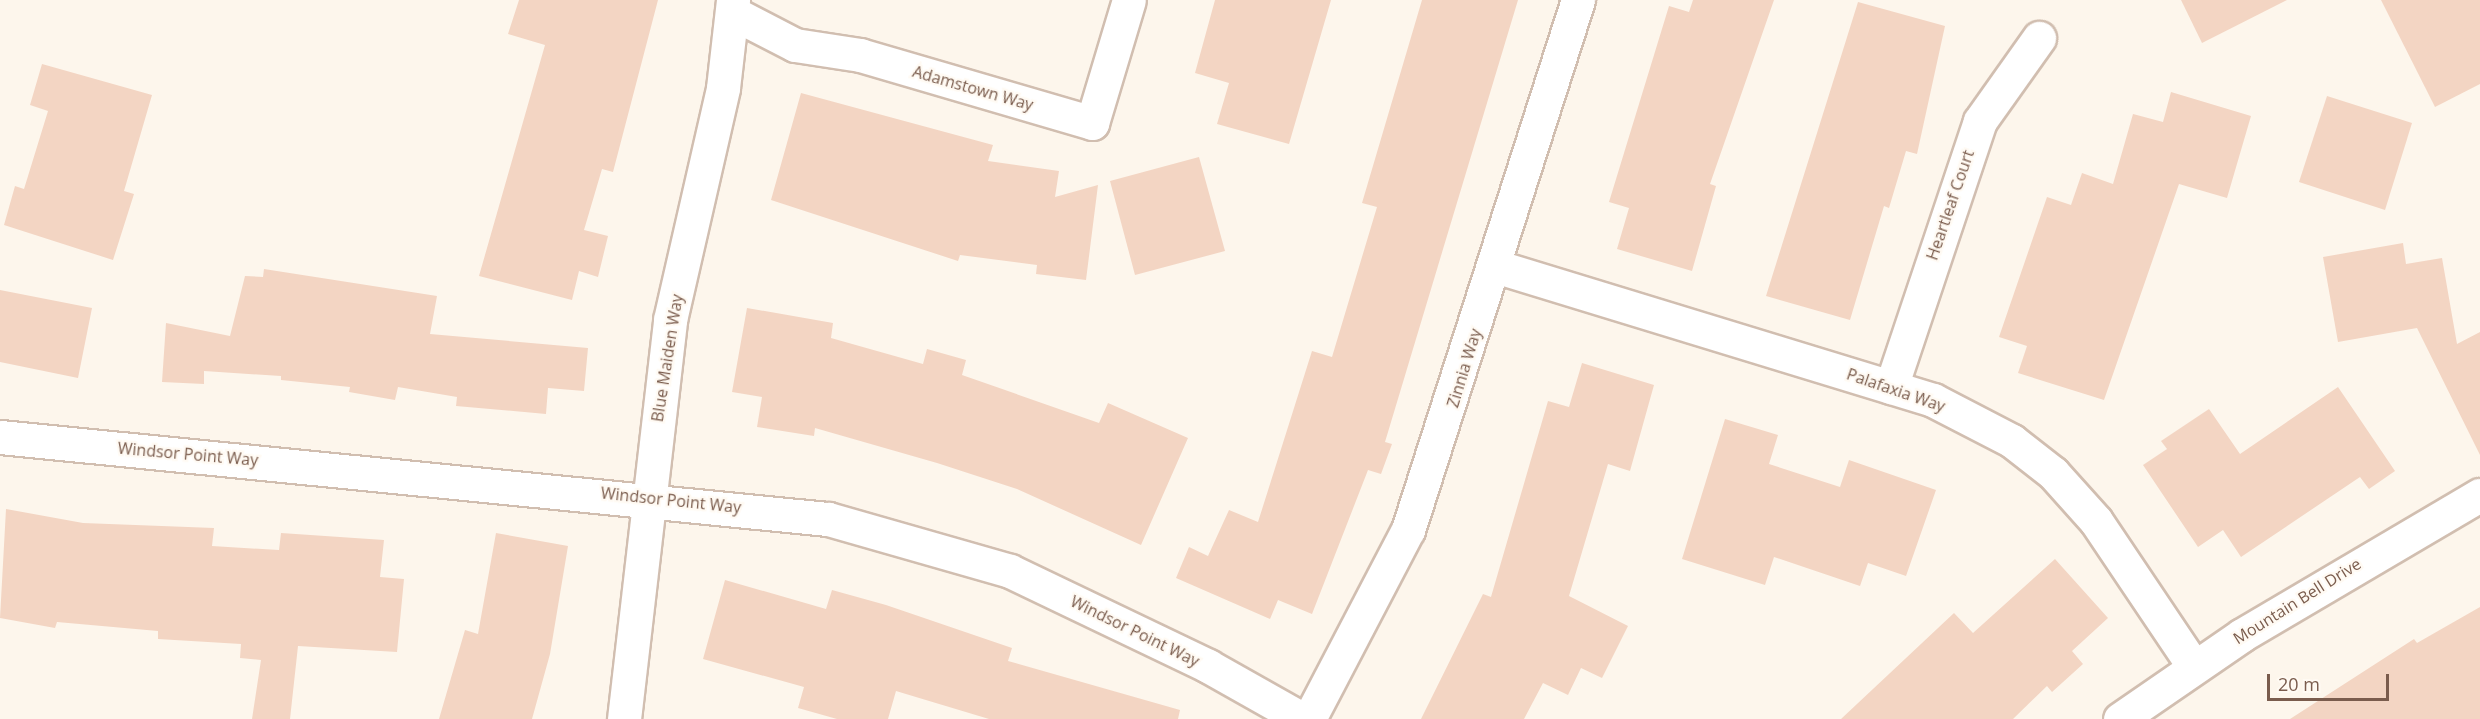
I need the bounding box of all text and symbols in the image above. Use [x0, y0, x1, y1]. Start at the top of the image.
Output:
street label: Adamstown Way [910, 62, 1036, 114]
street label: Heartleaf Court [1922, 147, 1978, 263]
street label: Blue Maiden Way [647, 293, 687, 423]
street label: Zinnia Way [1443, 326, 1485, 410]
street label: Palafaxia Way [1844, 364, 1948, 416]
street label: Windsor Point Way [117, 438, 259, 470]
street label: Windsor Point Way [600, 483, 742, 517]
street label: Mountain Bell Drive [2230, 554, 2364, 648]
street label: Windsor Point Way [1067, 591, 1203, 671]
scale bar [2270, 662, 2392, 700]
text: 20 m [2278, 672, 2320, 696]

